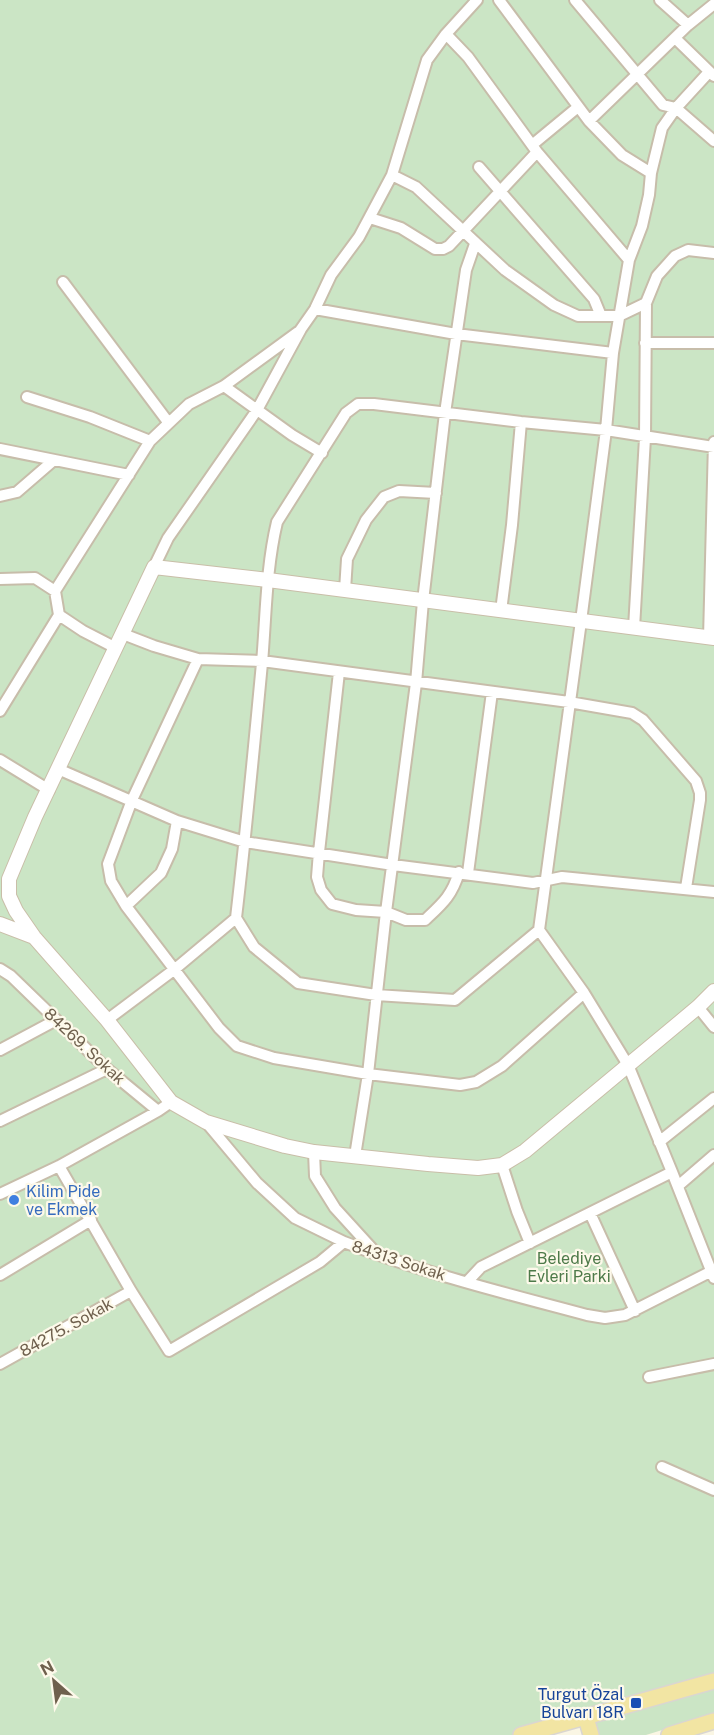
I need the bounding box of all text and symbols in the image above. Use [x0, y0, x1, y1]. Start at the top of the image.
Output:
street label: 84269. Sokak [40, 1004, 129, 1089]
place label: Kilim Pide ve Ekmek [26, 1182, 100, 1219]
marker: Kilim Pide ve Ekmek [7, 1193, 21, 1207]
street label: 84313 Sokak [350, 1236, 448, 1285]
park label: Belediye Evleri Parki [527, 1249, 611, 1286]
street label: 84275. Sokak [16, 1294, 116, 1361]
north arrow [24, 1651, 84, 1711]
text: N [37, 1657, 57, 1680]
place label: Turgut Özal Bulvarı 18R [538, 1684, 624, 1722]
marker: Turgut Özal Bulvarı 18R [629, 1696, 643, 1710]

